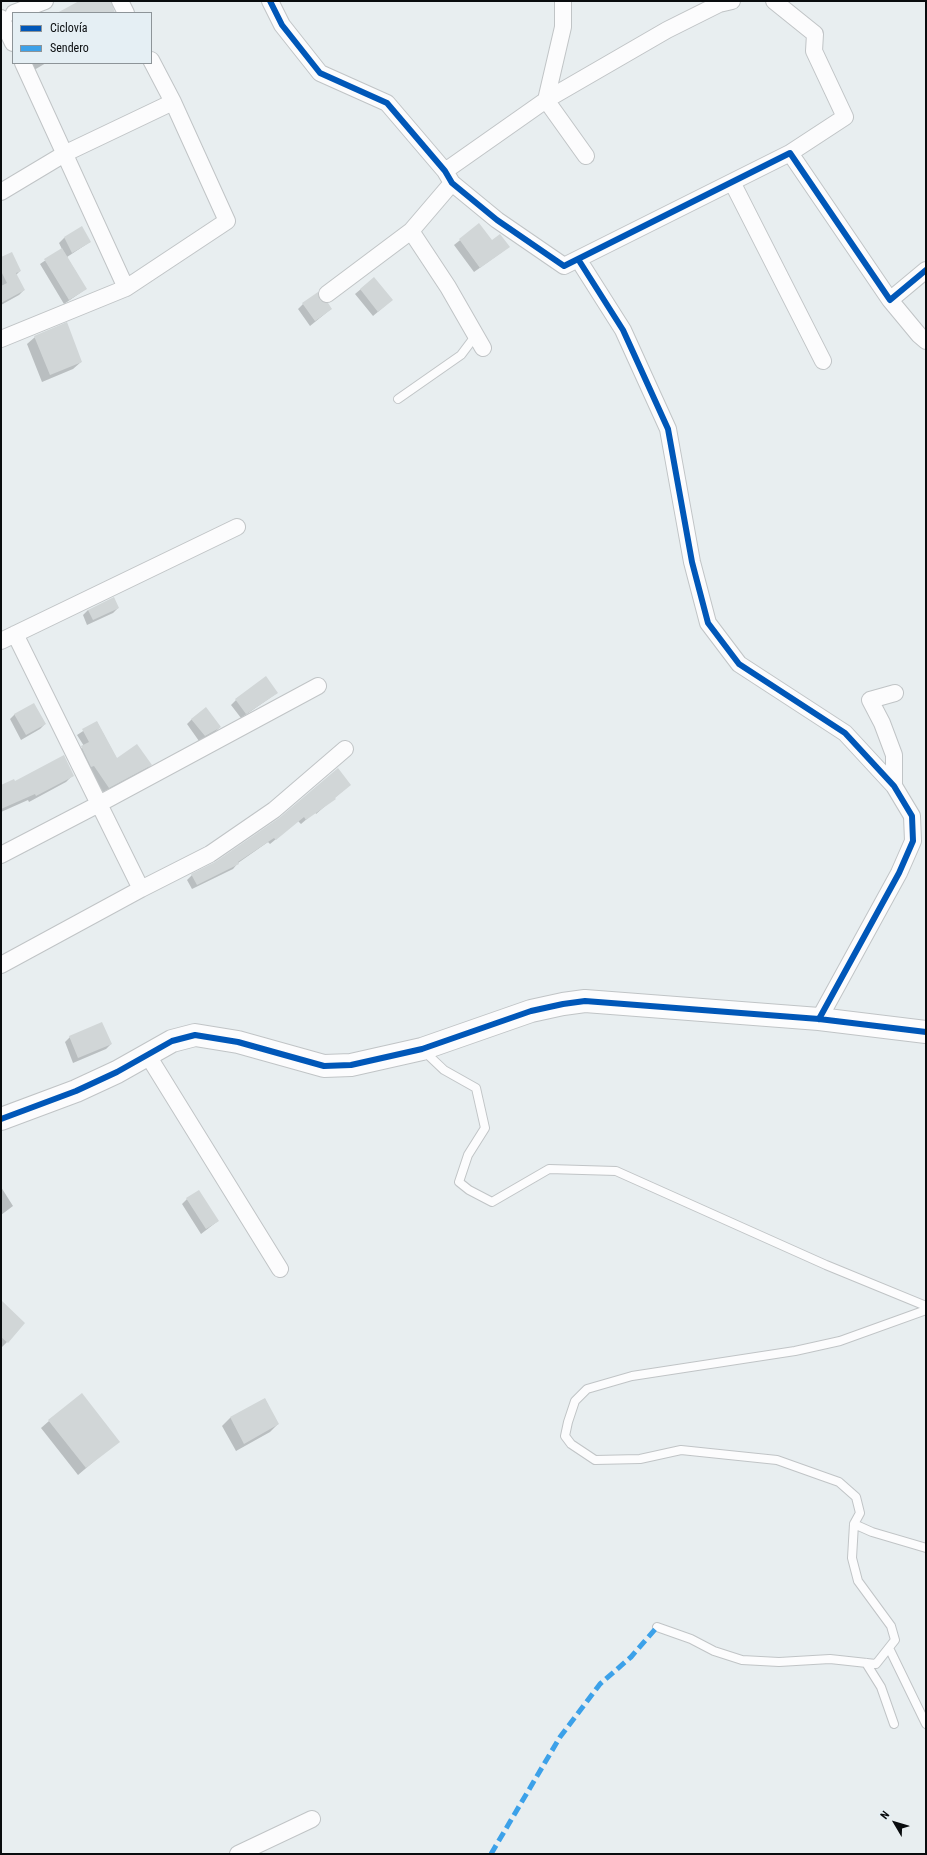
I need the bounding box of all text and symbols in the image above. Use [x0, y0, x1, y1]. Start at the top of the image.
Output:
legend [12, 12, 152, 64]
text: Ciclovía [50, 21, 88, 35]
text: Sendero [50, 41, 89, 55]
north arrow [875, 1803, 915, 1843]
text: N [878, 1809, 892, 1822]

